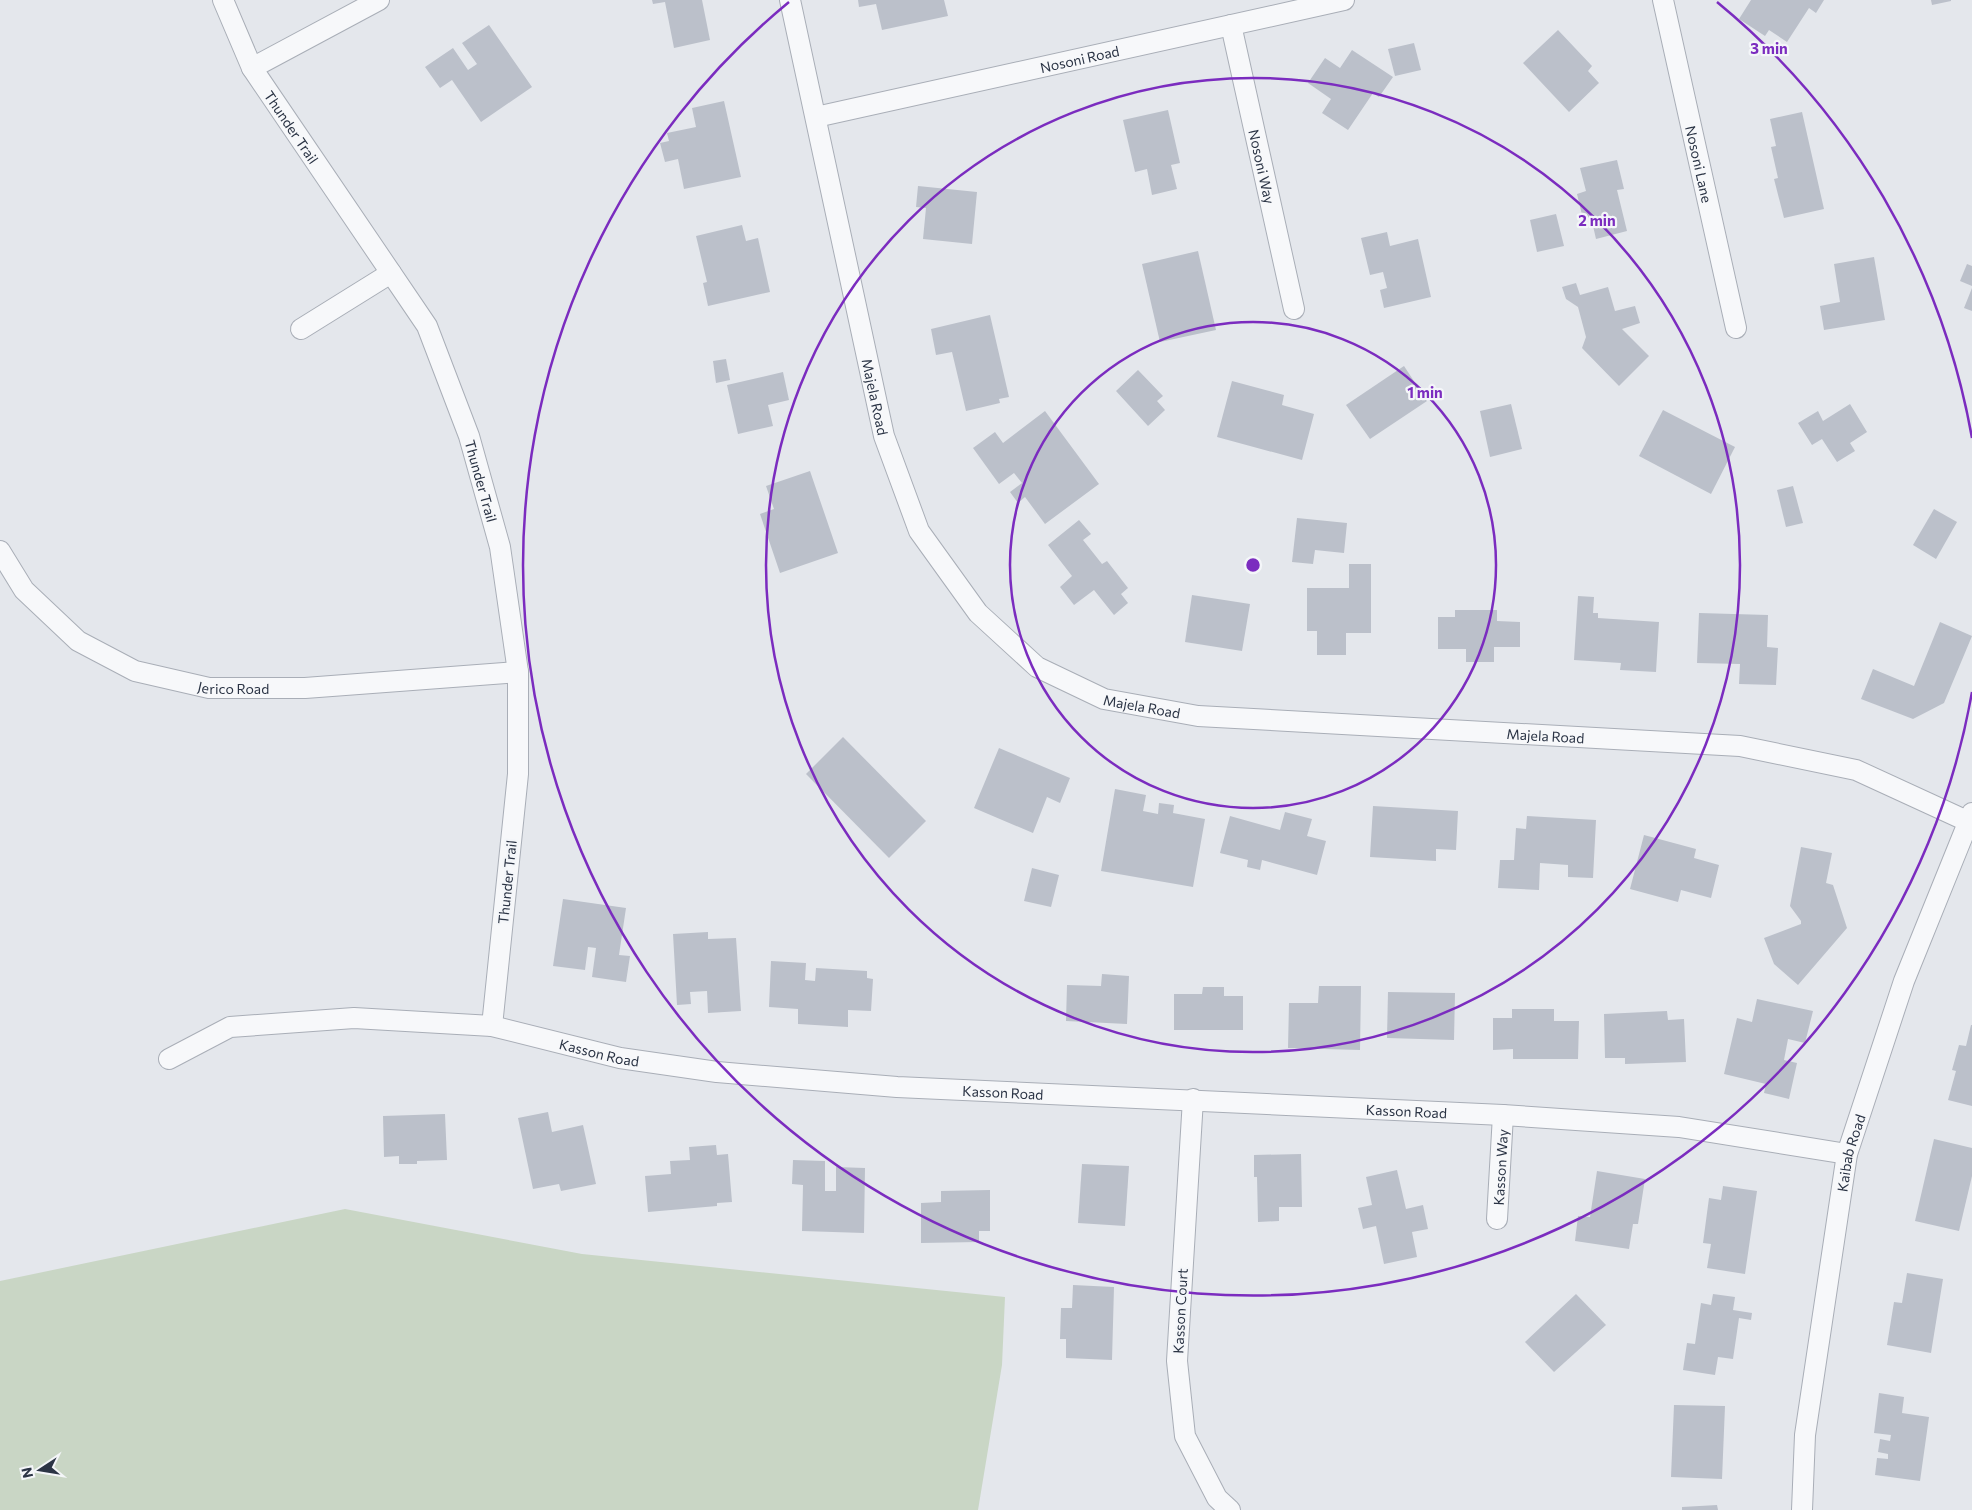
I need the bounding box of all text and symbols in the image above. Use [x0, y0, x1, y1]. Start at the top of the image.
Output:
text: 3 min [1750, 39, 1788, 57]
street label: Nosoni Road [1038, 42, 1121, 76]
street label: Thunder Trail [261, 87, 323, 167]
street label: Nosoni Lane [1683, 124, 1716, 204]
street label: Nosoni Way [1246, 128, 1279, 205]
text: 2 min [1578, 211, 1616, 229]
street label: Majela Road [859, 357, 892, 437]
text: 1 min [1407, 383, 1443, 401]
street label: Thunder Trail [462, 438, 501, 524]
centre of rings [1244, 556, 1262, 574]
street label: Jerico Road [196, 677, 269, 697]
street label: Majela Road [1102, 691, 1182, 721]
street label: Majela Road [1506, 725, 1585, 746]
street label: Thunder Trail [494, 839, 520, 925]
street label: Kasson Road [558, 1035, 640, 1069]
street label: Kasson Road [962, 1082, 1044, 1102]
street label: Kasson Road [1365, 1100, 1447, 1121]
street label: Kaibab Road [1833, 1112, 1868, 1193]
street label: Kasson Way [1489, 1128, 1511, 1206]
street label: Kasson Court [1169, 1268, 1191, 1354]
north arrow [15, 1445, 65, 1495]
text: N [17, 1466, 36, 1480]

